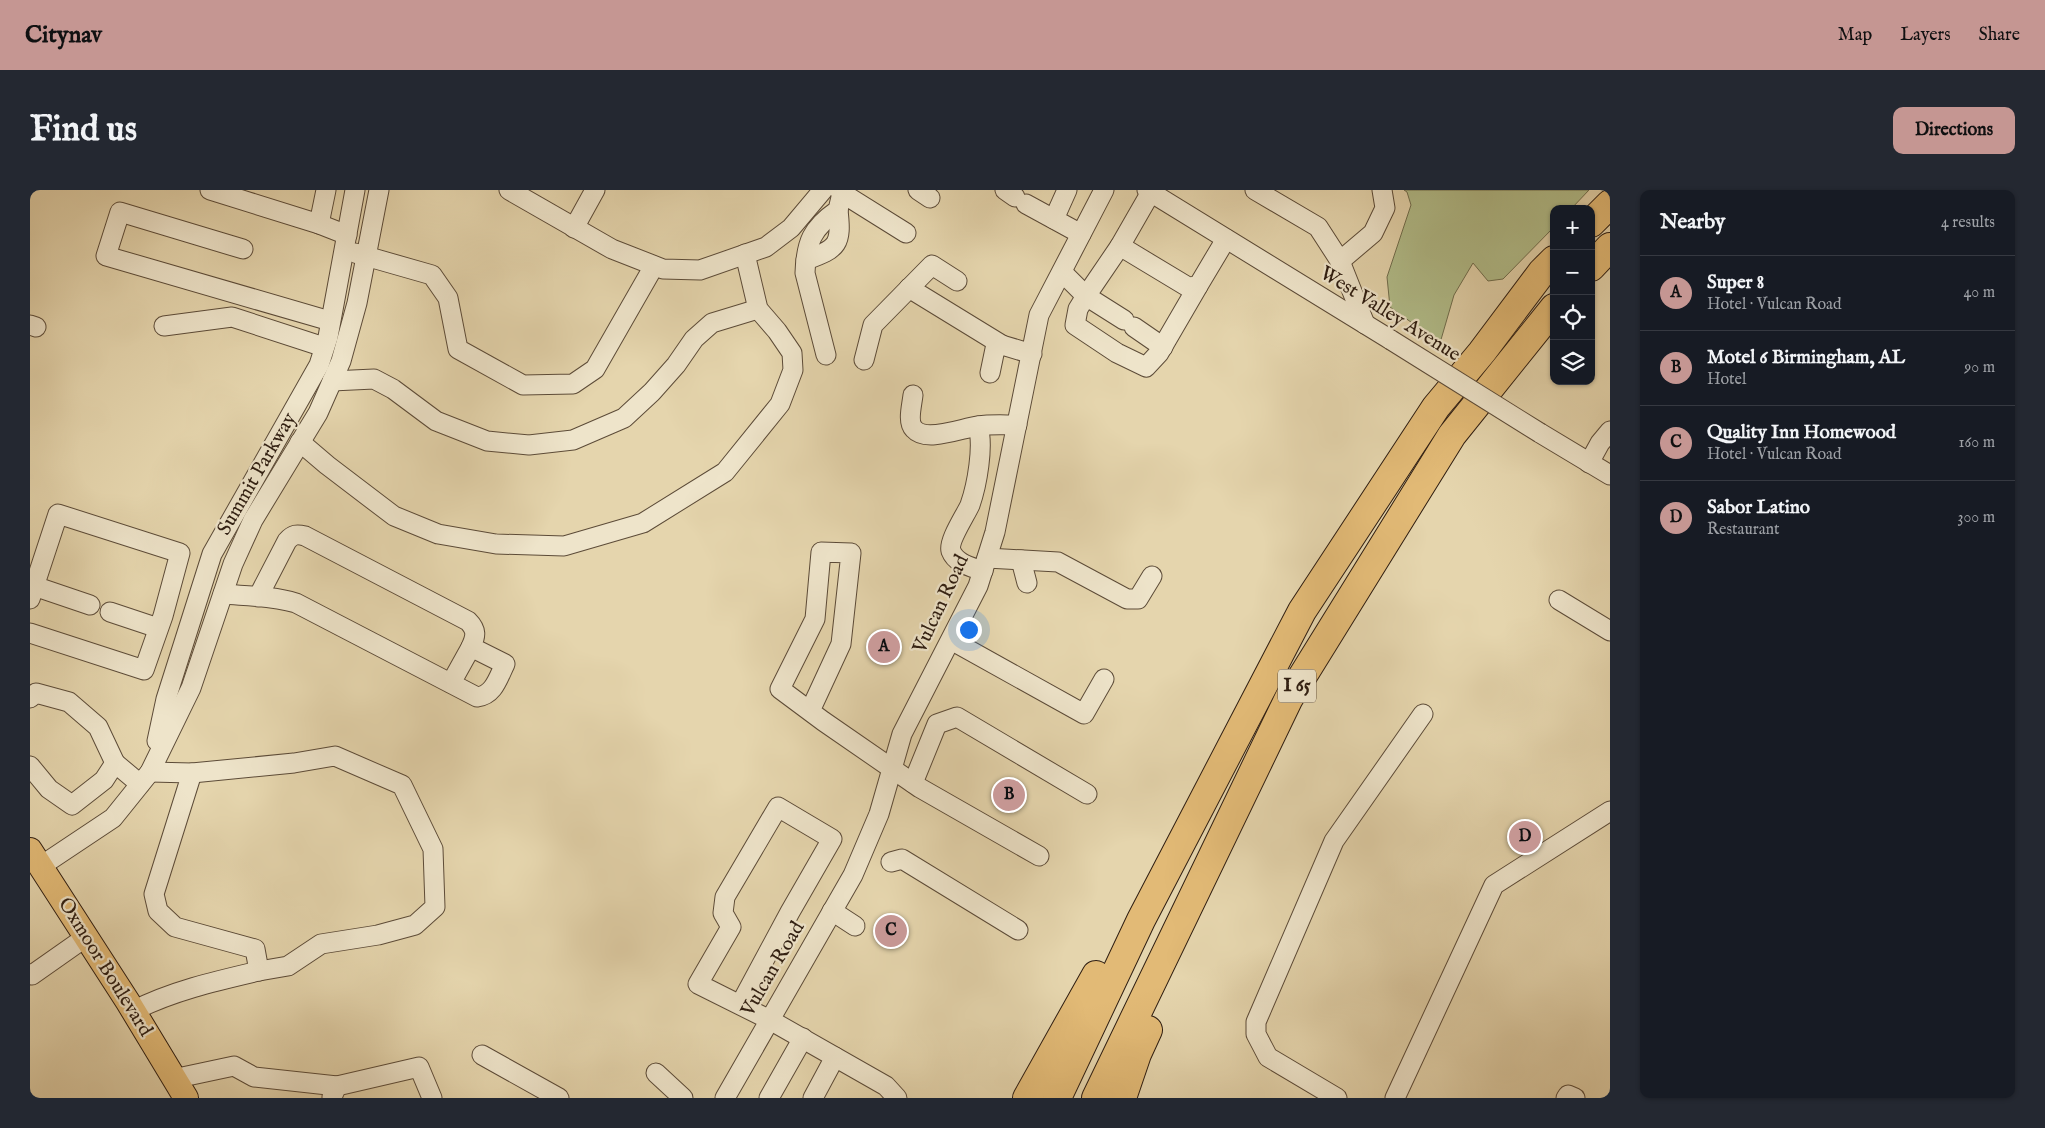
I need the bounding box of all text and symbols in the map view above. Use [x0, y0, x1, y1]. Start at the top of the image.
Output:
text: Citynav [25, 20, 102, 51]
text: Map [1838, 24, 1872, 47]
text: Layers [1900, 24, 1951, 47]
text: Share [1979, 24, 2020, 47]
button: Directions [1893, 107, 2015, 154]
text: Find us [30, 108, 137, 153]
map controls [1550, 205, 1595, 385]
button: + [1550, 205, 1595, 250]
text: Nearby [1660, 209, 1725, 236]
text: 4 results [1941, 213, 1995, 233]
button: − [1550, 250, 1595, 295]
street label: West Valley Avenue [1315, 261, 1465, 367]
text: Super 8 [1707, 271, 1764, 295]
text: A [1671, 283, 1681, 303]
text: 40 m [1963, 283, 1995, 303]
button: locate [1550, 295, 1595, 340]
text: Hotel · Vulcan Road [1707, 295, 1841, 315]
button: layers [1550, 340, 1595, 385]
text: Motel 6 Birmingham, AL [1707, 346, 1905, 370]
text: B [1671, 358, 1681, 378]
text: 90 m [1964, 358, 1995, 378]
text: Hotel [1707, 370, 1746, 390]
street label: Summit Parkway [212, 408, 302, 540]
text: Quality Inn Homewood [1707, 421, 1896, 445]
text: C [1670, 433, 1682, 453]
text: 160 m [1959, 433, 1995, 453]
text: Hotel · Vulcan Road [1707, 445, 1841, 465]
text: Sabor Latino [1707, 496, 1810, 520]
text: D [1670, 508, 1682, 528]
text: 300 m [1957, 508, 1995, 528]
text: Restaurant [1707, 520, 1780, 540]
street label: Vulcan Road [907, 550, 975, 658]
your location [956, 617, 982, 643]
pin: A [868, 628, 900, 666]
road number: I 65 [1278, 670, 1316, 702]
pin: B [993, 776, 1025, 814]
pin: D [1509, 818, 1541, 856]
street label: Oxmoor Boulevard [52, 893, 158, 1041]
pin: C [875, 912, 907, 950]
street label: Vulcan Road [735, 917, 810, 1022]

